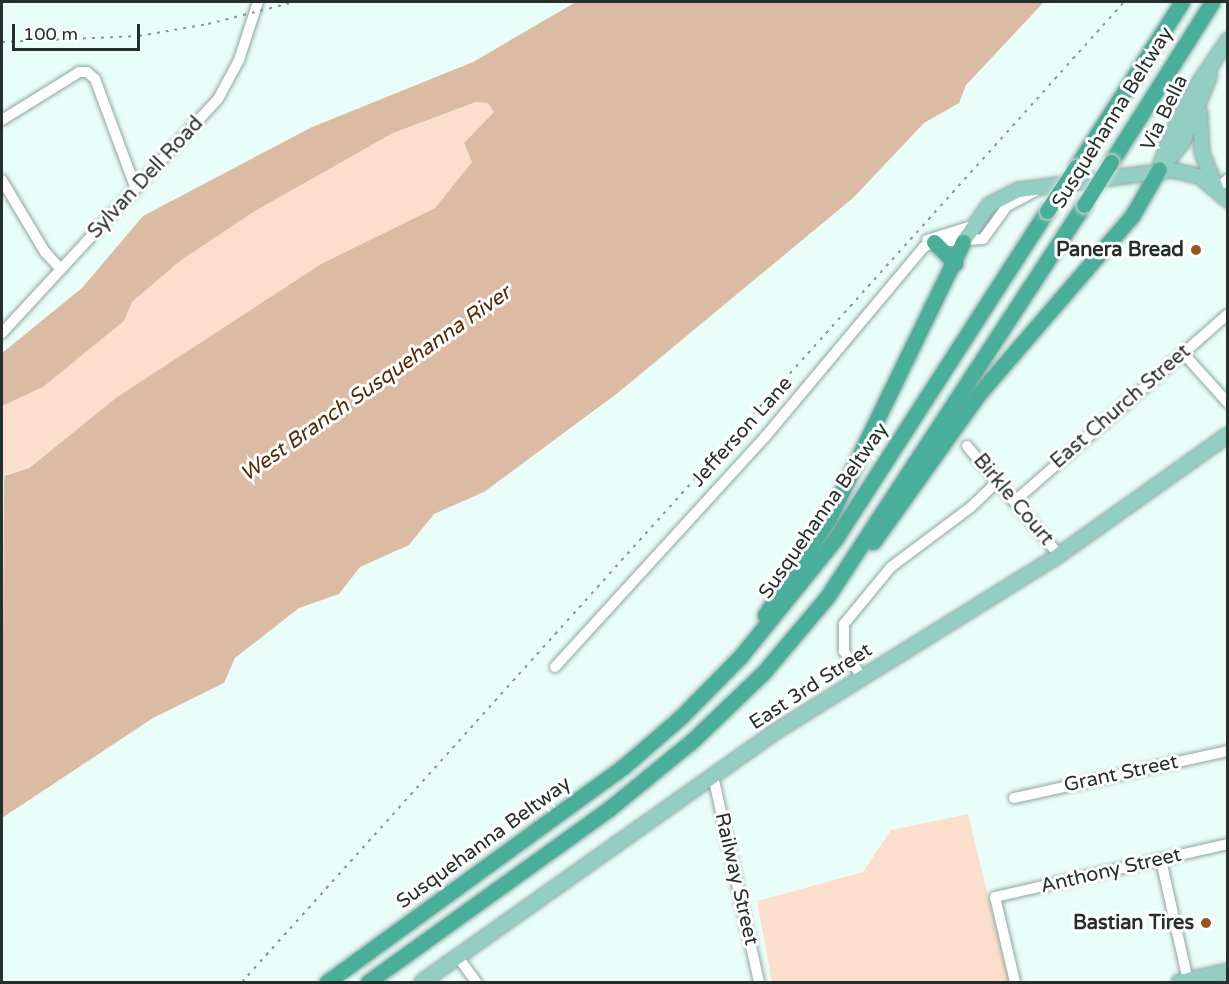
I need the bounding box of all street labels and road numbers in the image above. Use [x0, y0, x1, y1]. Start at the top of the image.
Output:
street label: Susquehanna Beltway [1047, 23, 1179, 213]
street label: Via Bella [1136, 71, 1194, 155]
street label: Sylvan Dell Road [83, 112, 209, 244]
street label: East Church Street [1046, 340, 1196, 474]
street label: Jefferson Lane [686, 372, 798, 492]
street label: Susquehanna Beltway [754, 418, 894, 604]
street label: Birkle Court [968, 449, 1058, 551]
street label: East 3rd Street [745, 639, 877, 735]
street label: Grant Street [1062, 750, 1180, 798]
street label: Susquehanna Beltway [392, 772, 576, 914]
street label: Railway Street [709, 810, 763, 948]
street label: Anthony Street [1038, 843, 1184, 899]

